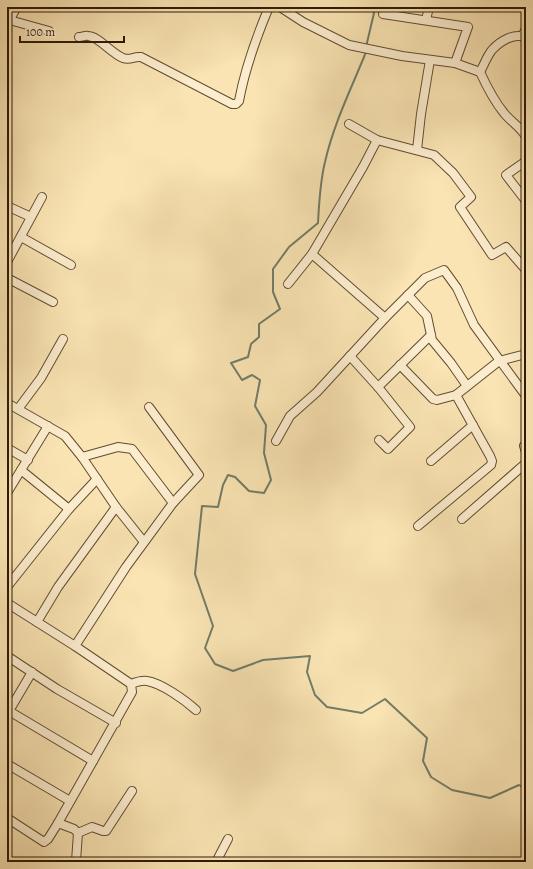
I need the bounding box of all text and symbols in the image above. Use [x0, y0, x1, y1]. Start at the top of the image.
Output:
scale bar [20, 18, 124, 44]
text: 100 m [26, 24, 55, 40]

